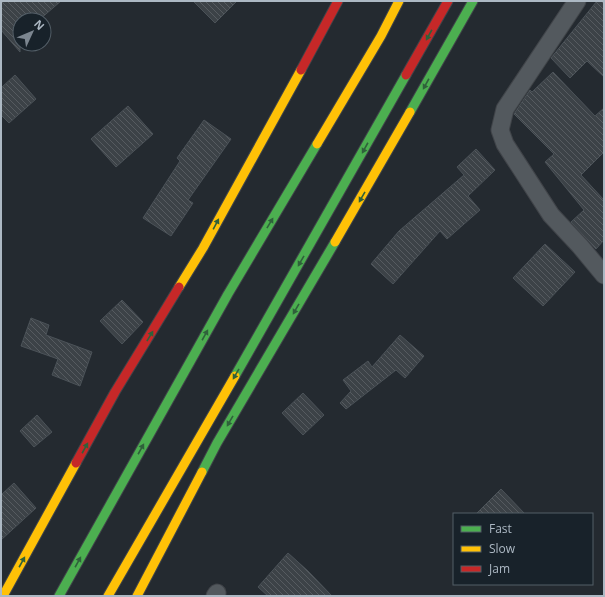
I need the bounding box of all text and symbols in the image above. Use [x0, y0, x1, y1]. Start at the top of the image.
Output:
north arrow [12, 12, 52, 52]
text: N [31, 16, 48, 33]
one-way arrow [425, 29, 432, 41]
one-way arrow [423, 78, 430, 90]
one-way arrow [361, 142, 368, 154]
one-way arrow [359, 191, 366, 203]
one-way arrow [213, 218, 219, 230]
one-way arrow [266, 218, 274, 228]
one-way arrow [297, 255, 304, 267]
one-way arrow [293, 303, 300, 315]
one-way arrow [201, 329, 208, 341]
one-way arrow [146, 330, 153, 342]
one-way arrow [232, 368, 239, 380]
one-way arrow [227, 415, 234, 427]
one-way arrow [81, 442, 88, 454]
one-way arrow [138, 443, 145, 454]
legend [453, 513, 593, 585]
text: Fast [489, 520, 512, 537]
text: Slow [489, 540, 516, 557]
one-way arrow [19, 556, 25, 568]
one-way arrow [74, 556, 81, 568]
text: Jam [488, 560, 510, 577]

